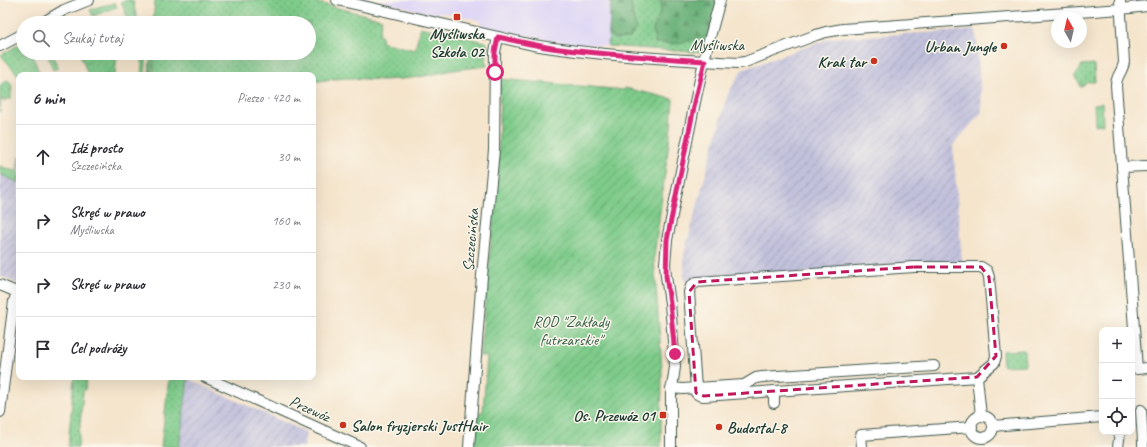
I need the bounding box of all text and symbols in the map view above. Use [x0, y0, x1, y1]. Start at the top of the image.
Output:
marker: Myśliwska Szkoła 02 [452, 12, 462, 22]
north arrow [1051, 12, 1087, 48]
search box [16, 16, 316, 60]
place label: Myśliwska Szkoła 02 [430, 24, 486, 62]
icon: search [30, 27, 52, 49]
text: Szukaj tutaj [62, 29, 123, 48]
street label: Myśliwska [690, 35, 746, 55]
place label: Urban Jungle [925, 37, 998, 57]
marker: Urban Jungle [999, 41, 1009, 51]
place label: Krak tar [818, 52, 868, 72]
marker: Krak tar [869, 56, 879, 66]
route start [486, 63, 504, 81]
text: 6 min [32, 88, 65, 109]
text: Pieszo · 420 m [237, 90, 300, 106]
text: Idź prosto [70, 139, 123, 158]
icon: ahead [32, 146, 54, 168]
text: 30 m [278, 149, 300, 165]
text: Szczecińska [70, 158, 121, 174]
text: Skręć w prawo [70, 203, 145, 222]
street label: Szczecińska [458, 207, 484, 272]
icon: right [32, 210, 54, 232]
text: 160 m [272, 213, 300, 229]
text: Myśliwska [70, 222, 114, 238]
icon: right [32, 274, 54, 296]
text: Skręć w prawo [70, 275, 145, 294]
text: 230 m [272, 277, 300, 293]
park label: ROD "Zakłady futrzarskie" [533, 312, 611, 350]
map controls [1099, 327, 1135, 435]
button: + [1099, 327, 1135, 363]
icon: arrive [32, 338, 54, 360]
text: Cel podróży [70, 339, 126, 358]
route end [666, 345, 684, 363]
button: − [1099, 363, 1135, 399]
street label: Przewóz [286, 391, 335, 427]
button: locate [1099, 399, 1135, 435]
place label: Os. Przewóz 01 [573, 406, 657, 426]
marker: Os. Przewóz 01 [658, 410, 668, 420]
place label: Salon fryzjerski JustHair [351, 416, 489, 436]
place label: Budostal-8 [727, 418, 788, 438]
marker: Salon fryzjerski JustHair [338, 420, 348, 430]
marker: Budostal-8 [714, 422, 724, 432]

